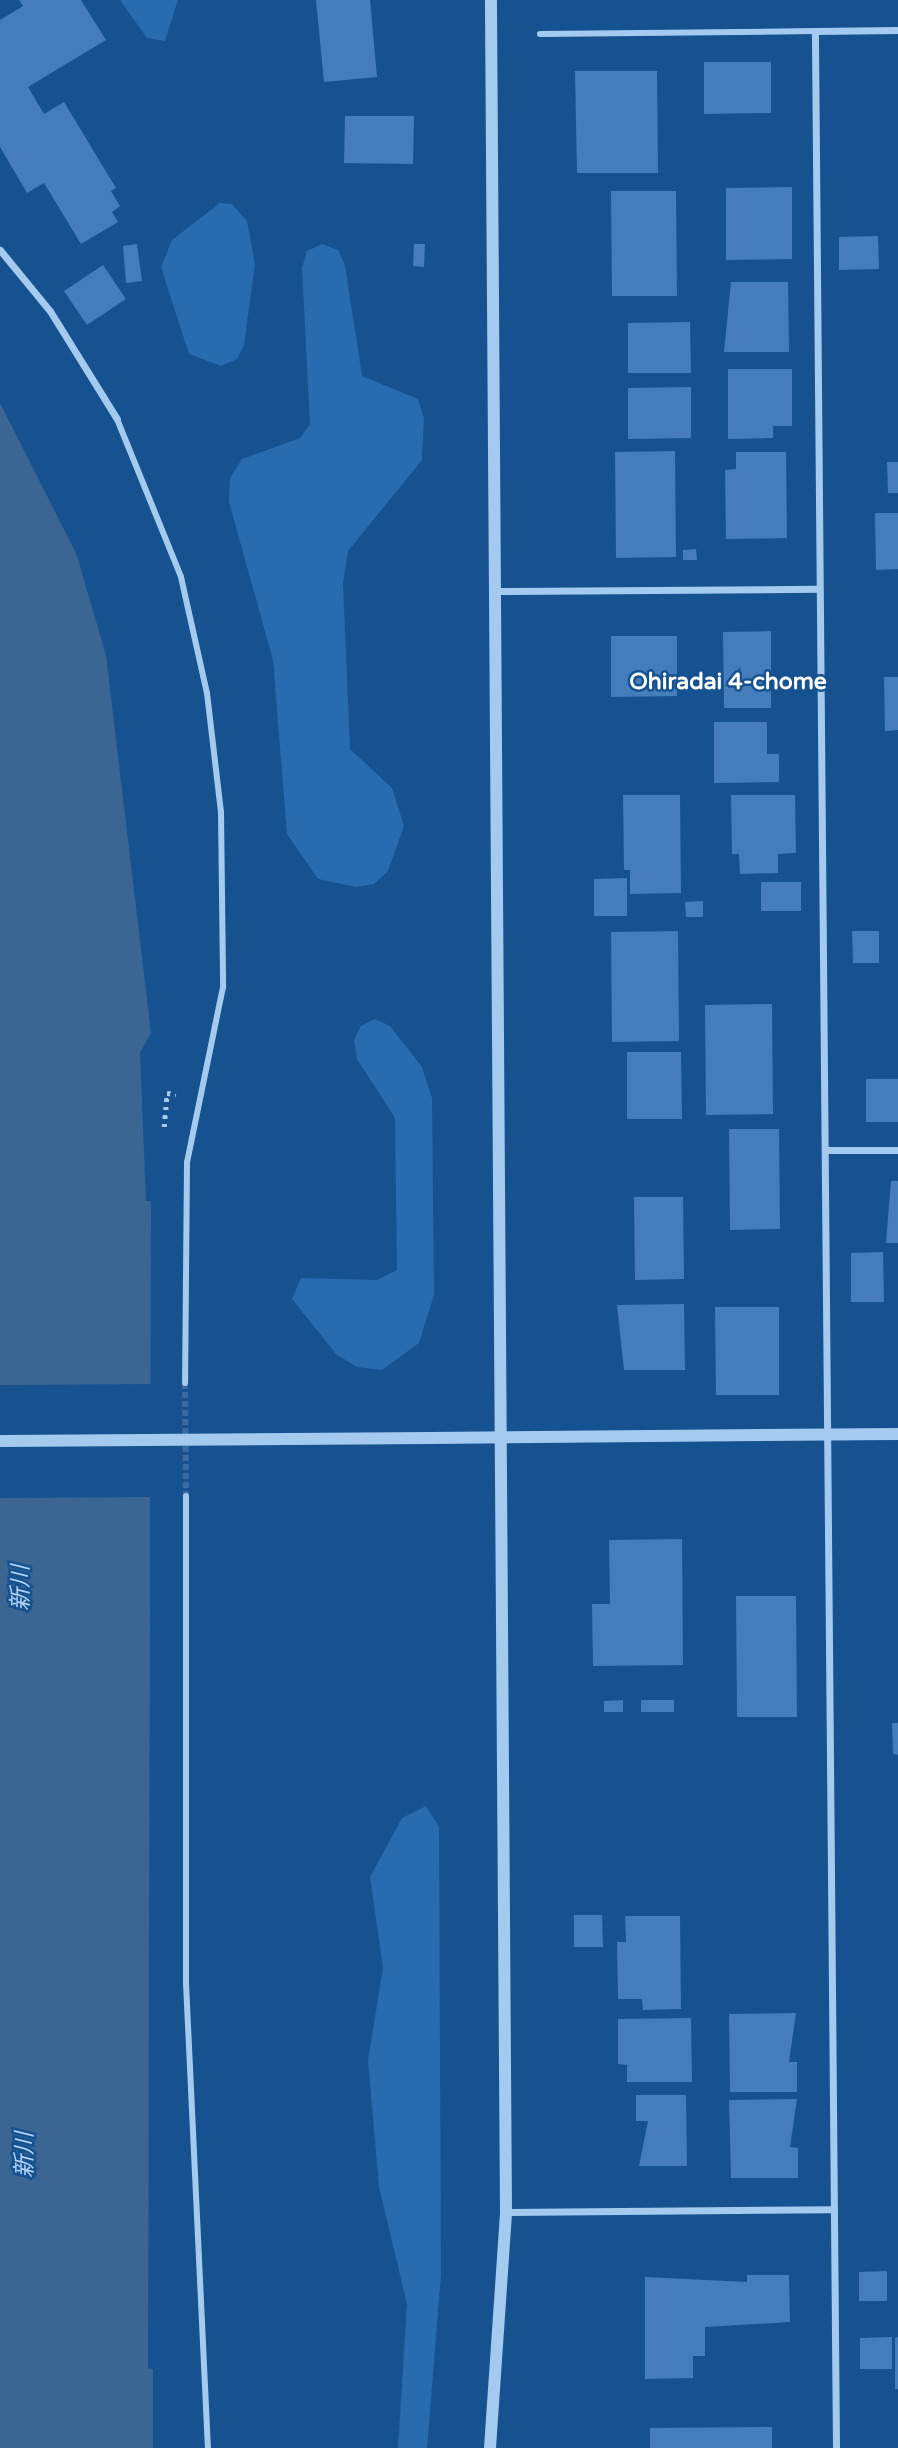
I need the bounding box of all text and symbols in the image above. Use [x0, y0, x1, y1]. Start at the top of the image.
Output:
district label: Ohiradai 4-chome [629, 668, 827, 696]
water label: 新川 [7, 1565, 35, 1611]
water label: 新川 [11, 2132, 39, 2178]

